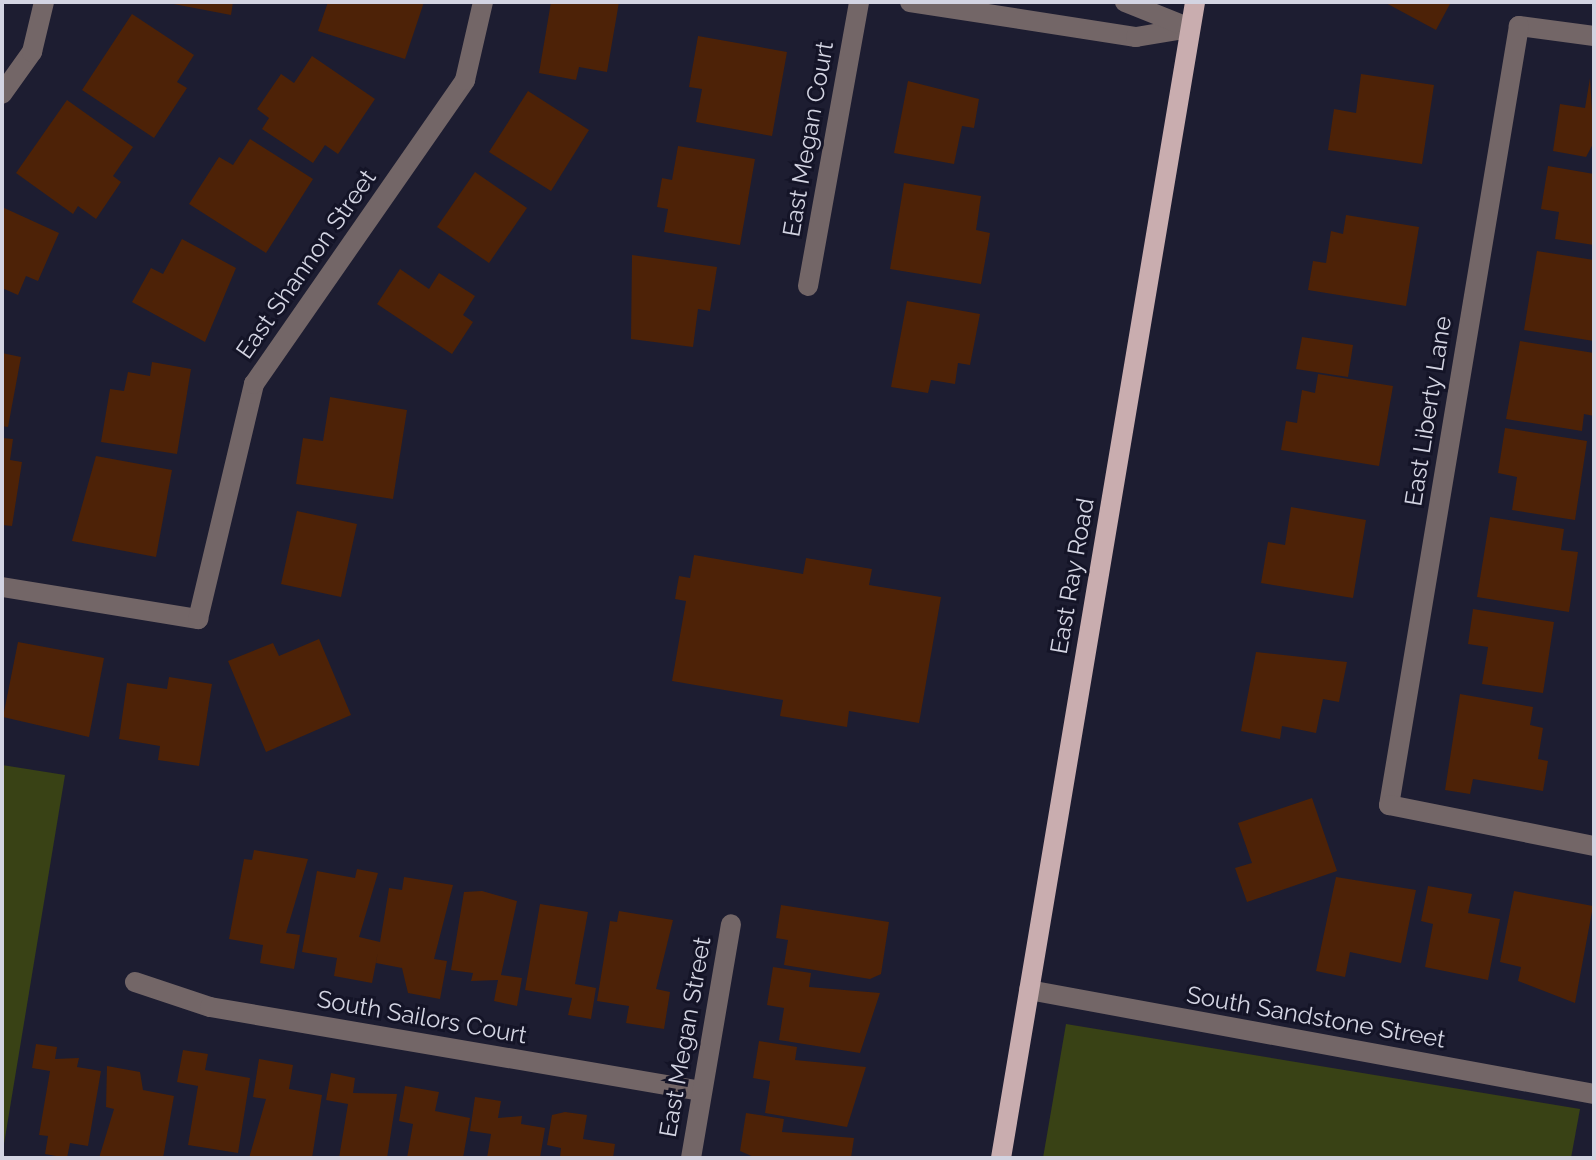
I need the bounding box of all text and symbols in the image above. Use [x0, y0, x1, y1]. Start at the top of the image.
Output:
street label: East Megan Court [777, 39, 839, 239]
street label: East Shannon Street [230, 164, 382, 364]
street label: East Liberty Lane [1399, 314, 1457, 508]
street label: East Ray Road [1044, 496, 1100, 656]
street label: East Megan Street [653, 935, 717, 1139]
street label: South Sandstone Street [1184, 980, 1448, 1054]
street label: South Sailors Court [315, 984, 529, 1050]

